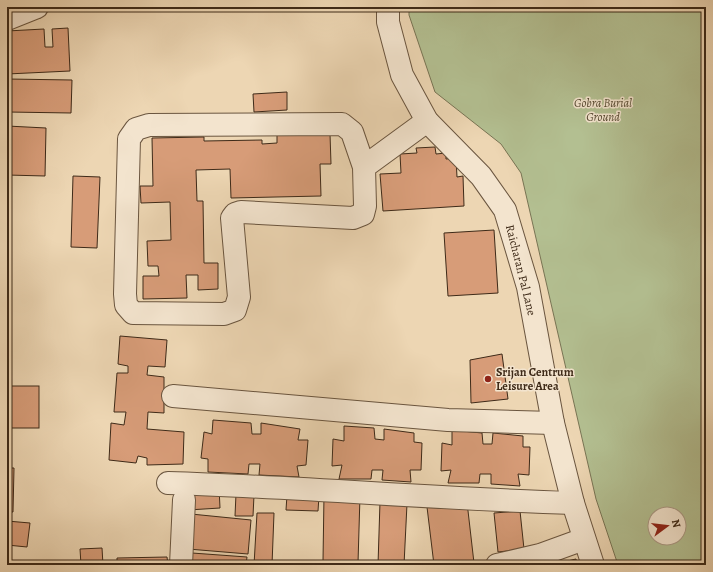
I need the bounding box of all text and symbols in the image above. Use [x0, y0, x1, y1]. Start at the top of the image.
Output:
park label: Gobra Burial Ground [574, 95, 632, 125]
street label: Raicharan Pal Lane [502, 223, 540, 317]
place label: Srijan Centrum Leisure Area [496, 364, 574, 394]
marker: Srijan Centrum Leisure Area [483, 374, 493, 384]
north arrow [647, 506, 687, 546]
text: N [668, 518, 684, 529]

